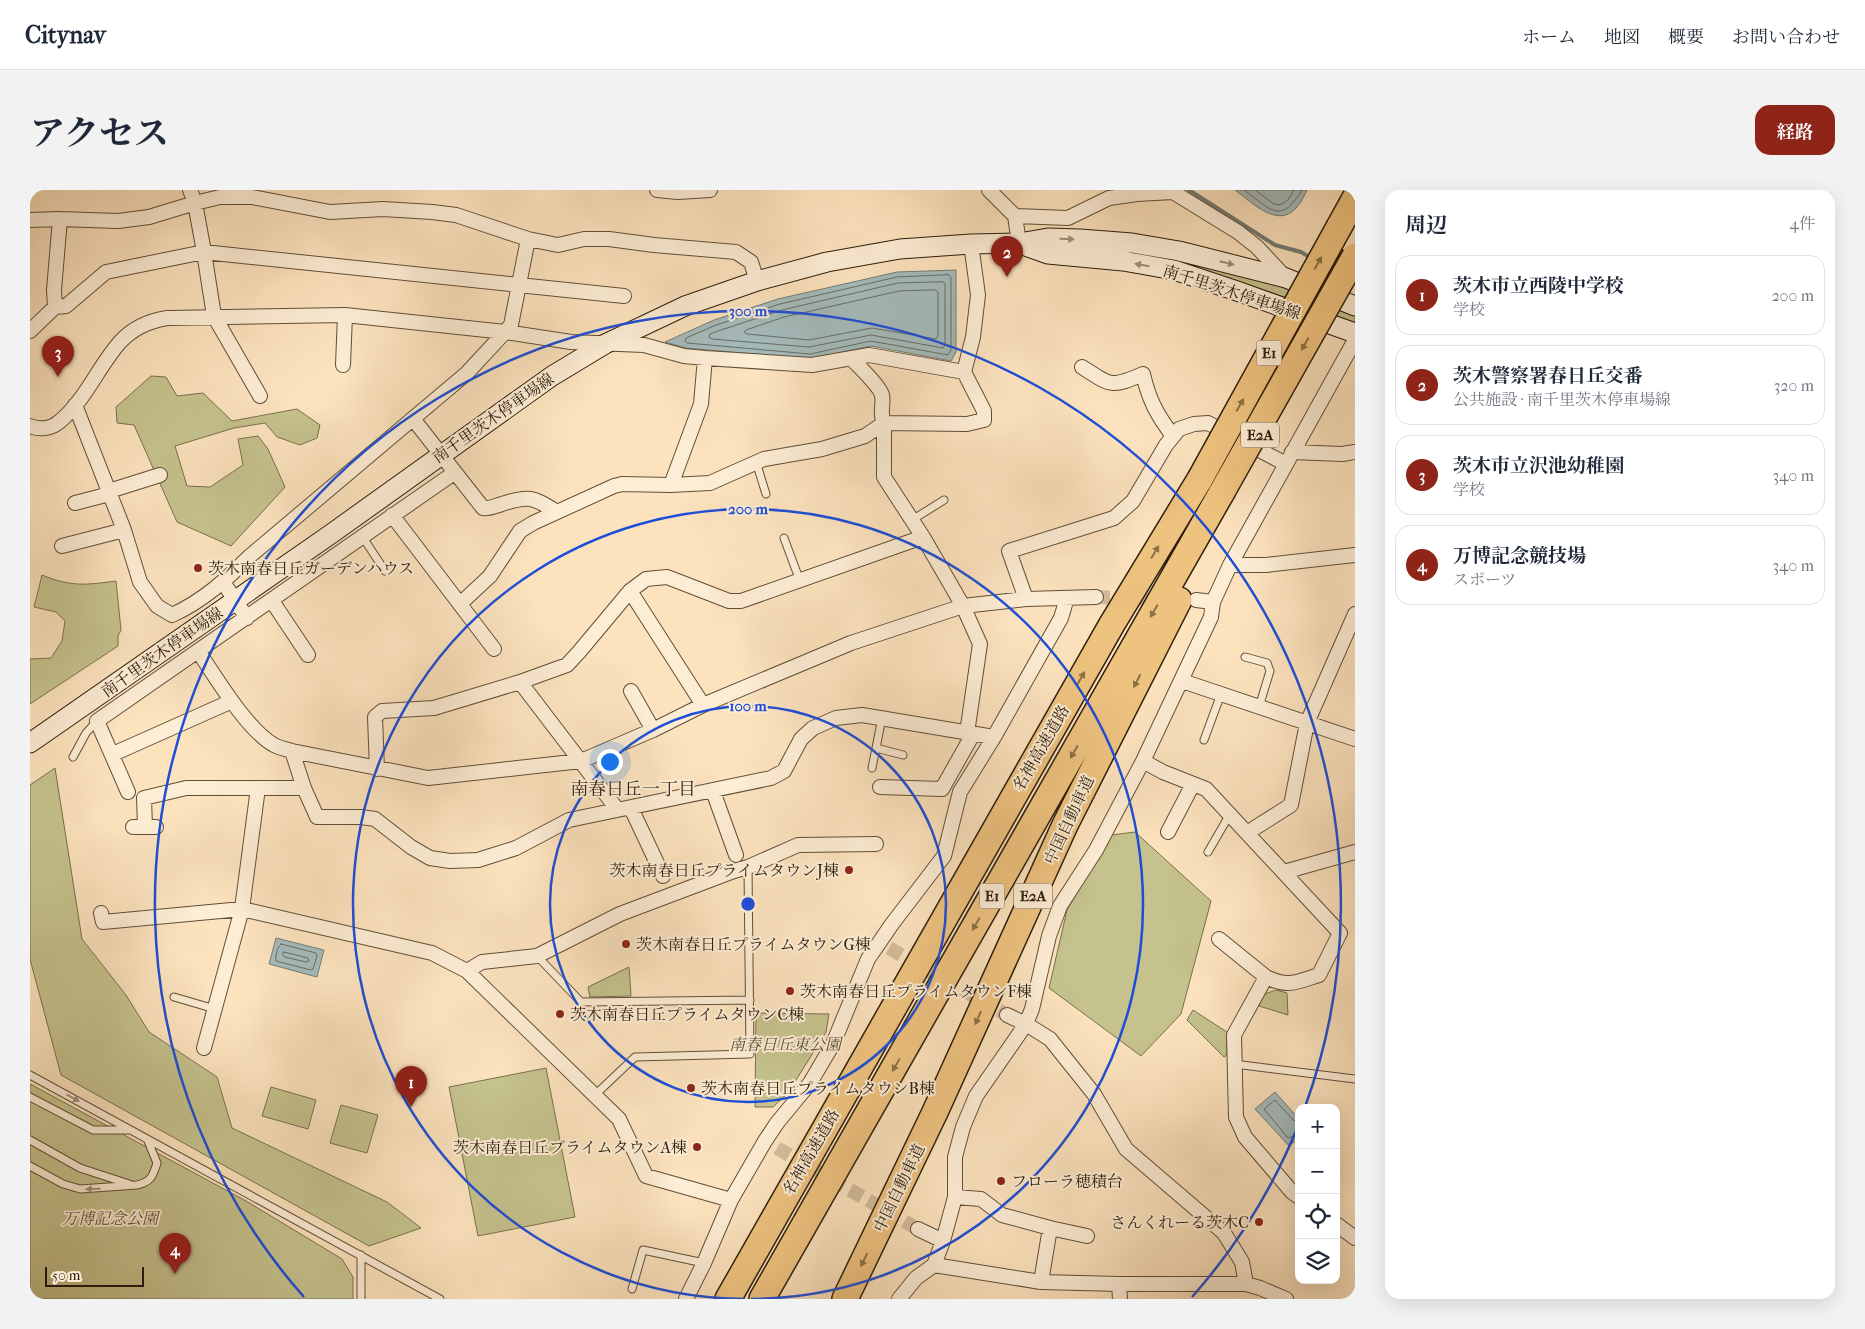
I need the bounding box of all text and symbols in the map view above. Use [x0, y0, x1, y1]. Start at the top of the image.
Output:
text: Citynav [25, 21, 106, 49]
text: ホーム [1522, 27, 1576, 48]
text: 地図 [1604, 27, 1640, 48]
text: 概要 [1668, 27, 1704, 48]
text: お問い合わせ [1732, 27, 1840, 48]
button: 経路 [1755, 105, 1835, 155]
text: アクセス [30, 113, 169, 154]
text: 周辺 [1405, 213, 1447, 237]
text: 4件 [1790, 214, 1815, 233]
one-way arrow [1059, 235, 1075, 243]
pin: 2 [991, 236, 1023, 277]
one-way arrow [1314, 256, 1323, 270]
one-way arrow [1220, 259, 1235, 267]
one-way arrow [1134, 260, 1150, 268]
street label: 南千里茨木停車場線 [1161, 261, 1303, 323]
text: 茨木市立西陵中学校 [1453, 275, 1624, 297]
text: 1 [1419, 286, 1425, 305]
text: 200 m [1771, 286, 1814, 305]
text: 学校 [1453, 300, 1485, 319]
text: 300 m [729, 302, 768, 320]
pin: 3 [42, 336, 74, 377]
one-way arrow [1301, 338, 1310, 351]
road number: E1 [1256, 340, 1282, 366]
text: 茨木警察署春日丘交番 [1453, 365, 1643, 387]
street label: 南千里茨木停車場線 [429, 369, 557, 467]
text: 2 [1418, 376, 1426, 395]
text: 320 m [1774, 376, 1814, 395]
text: 公共施設 · 南千里茨木停車場線 [1453, 390, 1671, 409]
one-way arrow [1236, 398, 1244, 413]
road number: E2A [1241, 422, 1279, 448]
text: 茨木市立沢池幼稚園 [1453, 455, 1624, 477]
text: 3 [1419, 466, 1425, 485]
text: 340 m [1772, 466, 1814, 485]
text: 学校 [1453, 480, 1485, 499]
text: 200 m [728, 500, 768, 518]
one-way arrow [1151, 545, 1160, 559]
text: 万博記念競技場 [1453, 545, 1586, 567]
text: 4 [1417, 556, 1427, 575]
text: 340 m [1772, 556, 1814, 575]
place label: 茨木南春日丘ガーデンハウス [208, 559, 414, 578]
marker: 茨木南春日丘ガーデンハウス [192, 562, 204, 574]
text: スポーツ [1453, 570, 1516, 589]
street label: 南千里茨木停車場線 [98, 603, 226, 701]
one-way arrow [1150, 604, 1159, 617]
one-way arrow [1076, 672, 1085, 685]
one-way arrow [1133, 674, 1141, 688]
text: 100 m [729, 697, 767, 715]
street label: 名神高速道路 [1009, 702, 1073, 794]
one-way arrow [1070, 745, 1078, 759]
your location [597, 749, 623, 775]
street label: 中国自動車道 [1040, 772, 1098, 868]
district label: 南春日丘一丁目 [570, 779, 696, 800]
place label: 茨木南春日丘プライムタウンJ棟 [609, 861, 839, 880]
marker: 茨木南春日丘プライムタウンJ棟 [843, 864, 855, 876]
road number: E1 [980, 884, 1004, 908]
road number: E2A [1014, 884, 1052, 908]
centre of rings [739, 895, 757, 913]
one-way arrow [972, 917, 981, 930]
place label: 茨木南春日丘プライムタウンG棟 [636, 935, 871, 954]
marker: 茨木南春日丘プライムタウンG棟 [620, 938, 632, 950]
place label: 茨木南春日丘プライムタウンF棟 [800, 982, 1032, 1001]
marker: 茨木南春日丘プライムタウンF棟 [784, 985, 796, 997]
place label: 茨木南春日丘プライムタウンC棟 [570, 1005, 804, 1024]
marker: 茨木南春日丘プライムタウンC棟 [554, 1008, 566, 1020]
one-way arrow [974, 1011, 982, 1025]
park label: 南春日丘東公園 [729, 1035, 844, 1054]
one-way arrow [891, 1058, 900, 1071]
pin: 1 [395, 1066, 427, 1107]
place label: 茨木南春日丘プライムタウンB棟 [701, 1079, 935, 1098]
marker: 茨木南春日丘プライムタウンB棟 [685, 1082, 697, 1094]
one-way arrow [65, 1094, 80, 1102]
map controls [1295, 1104, 1340, 1284]
button: + [1295, 1104, 1340, 1149]
street label: 名神高速道路 [779, 1106, 843, 1198]
place label: 茨木南春日丘プライムタウンA棟 [453, 1138, 687, 1157]
marker: 茨木南春日丘プライムタウンA棟 [691, 1141, 703, 1153]
street label: 中国自動車道 [869, 1141, 929, 1235]
button: − [1295, 1149, 1340, 1194]
place label: フローラ穂積台 [1011, 1172, 1123, 1191]
marker: フローラ穂積台 [995, 1175, 1007, 1187]
one-way arrow [85, 1185, 101, 1193]
button: locate [1295, 1194, 1340, 1239]
park label: 万博記念公園 [62, 1209, 161, 1228]
place label: さんくれーる茨木C [1110, 1213, 1249, 1232]
marker: さんくれーる茨木C [1253, 1216, 1265, 1228]
pin: 4 [159, 1233, 191, 1274]
button: layers [1295, 1239, 1340, 1284]
one-way arrow [860, 1253, 868, 1267]
scale bar [45, 1264, 144, 1287]
text: 50 m [52, 1267, 80, 1284]

